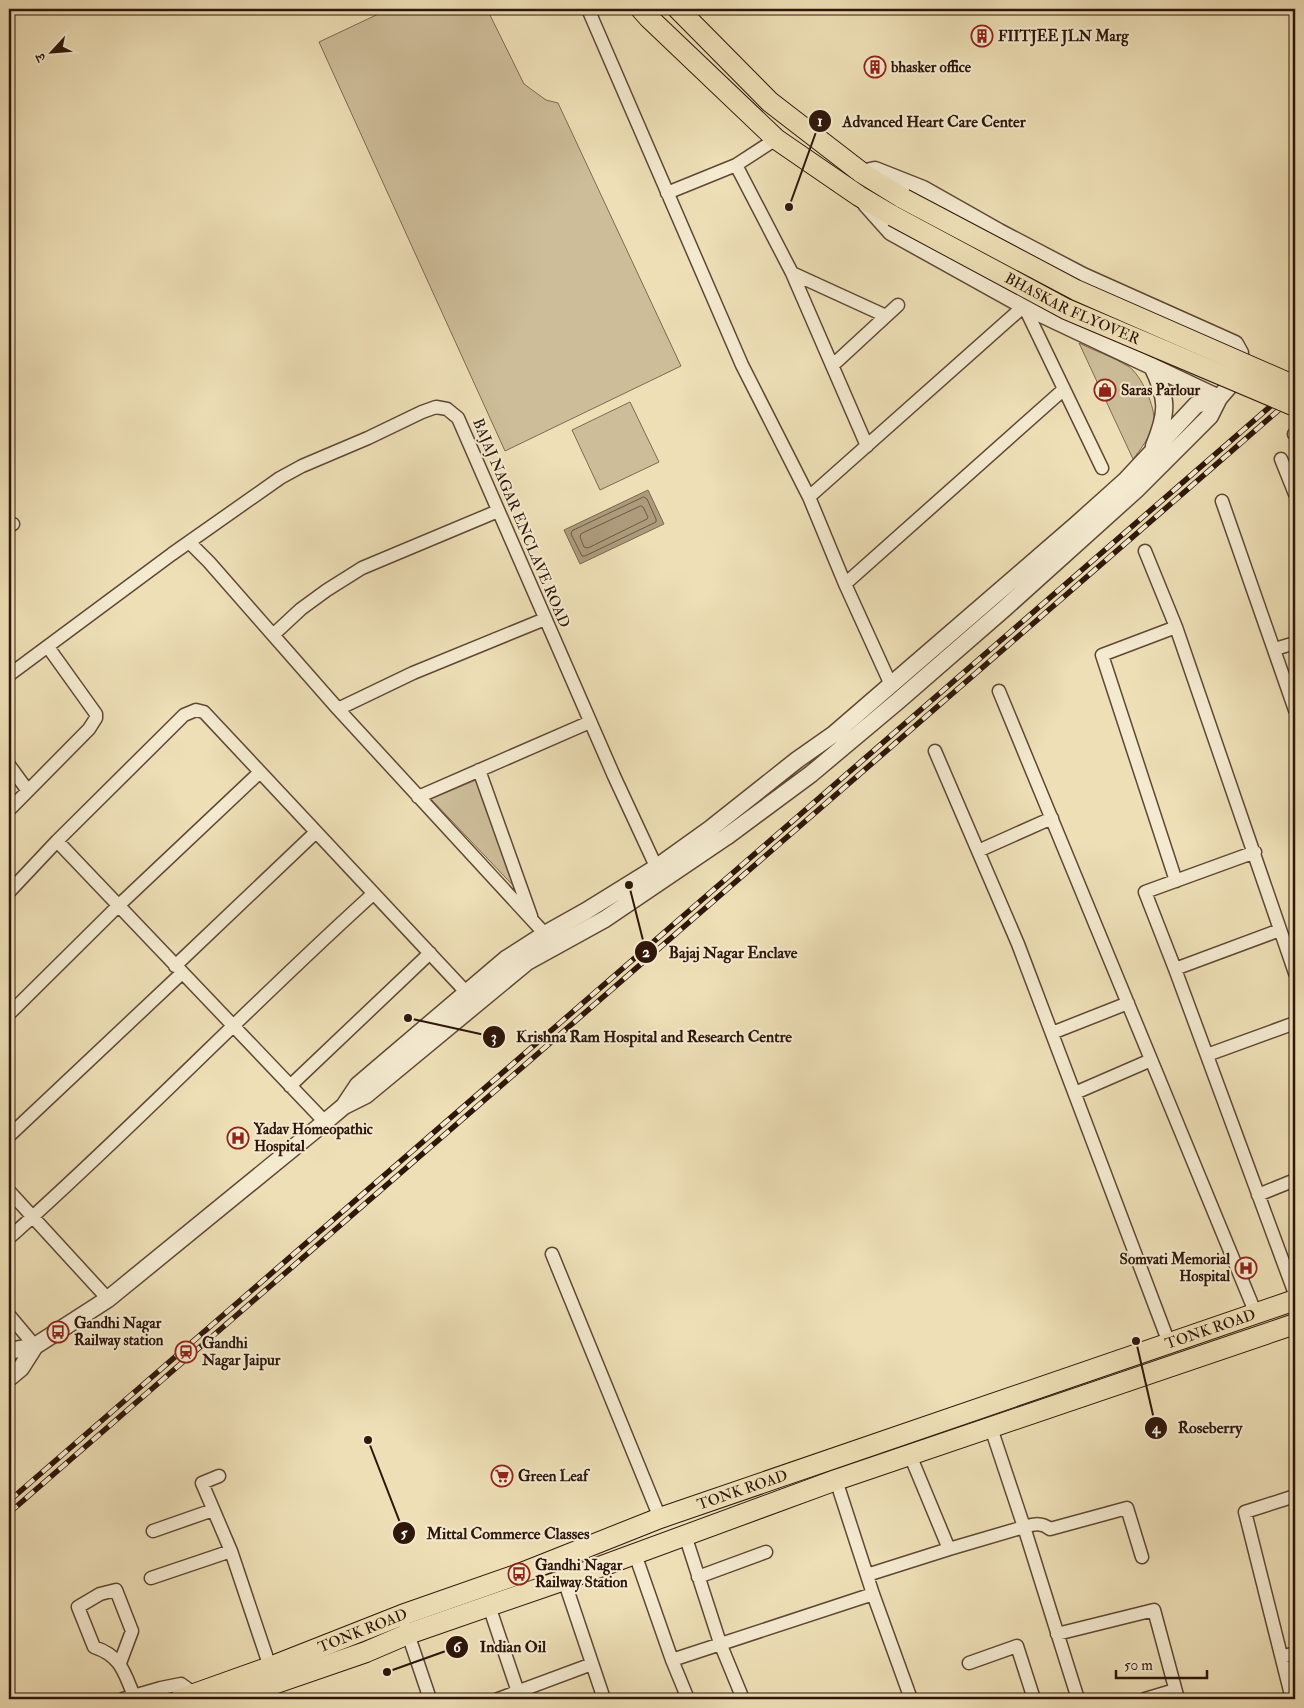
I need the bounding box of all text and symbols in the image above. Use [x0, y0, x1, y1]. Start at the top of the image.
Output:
building icon: FIITJEE JLN Marg [970, 24, 994, 48]
place label: FIITJEE JLN Marg [998, 27, 1129, 47]
north arrow [28, 28, 78, 78]
text: उ [31, 50, 50, 65]
building icon: bhasker office [863, 55, 887, 79]
place label: bhasker office [890, 58, 972, 77]
callout: Advanced Heart Care Center [807, 106, 1036, 137]
text: 1 [817, 112, 823, 131]
text: Advanced Heart Care Center [841, 112, 1027, 132]
street label: BHASKAR FLYOVER [1002, 268, 1144, 349]
shop icon: Saras Parlour [1093, 378, 1117, 402]
place label: Saras Parlour [1121, 381, 1200, 400]
street label: BAJAJ NAGAR ENCLAVE ROAD [467, 415, 574, 631]
callout: Bajaj Nagar Enclave [633, 937, 807, 968]
text: 2 [642, 943, 650, 962]
text: Bajaj Nagar Enclave [669, 943, 798, 964]
callout: Krishna Ram Hospital and Research Centre [481, 1021, 802, 1052]
text: Krishna Ram Hospital and Research Centre [516, 1027, 792, 1048]
text: 3 [491, 1028, 497, 1047]
place label: Yadav Homeopathic Hospital [253, 1120, 374, 1157]
hospital icon: Yadav Homeopathic Hospital [226, 1126, 250, 1150]
place label: Somvati Memorial Hospital [1120, 1250, 1230, 1287]
hospital icon: Somvati Memorial Hospital [1234, 1256, 1258, 1280]
street label: TONK ROAD [1163, 1305, 1258, 1353]
place label: Gandhi Nagar Railway station [74, 1314, 164, 1351]
bus stop icon: Gandhi Nagar Railway station [46, 1320, 70, 1344]
place label: Gandhi Nagar Jaipur [201, 1334, 281, 1371]
station icon: Gandhi Nagar Jaipur [174, 1340, 198, 1364]
callout: Roseberry [1143, 1412, 1253, 1443]
text: Roseberry [1178, 1418, 1243, 1439]
text: 4 [1151, 1419, 1161, 1438]
supermarket icon: Green Leaf [490, 1464, 514, 1488]
street label: TONK ROAD [694, 1465, 790, 1514]
place label: Green Leaf [518, 1467, 591, 1486]
callout: Mittal Commerce Classes [392, 1518, 600, 1549]
text: 5 [401, 1524, 408, 1543]
text: Mittal Commerce Classes [426, 1524, 590, 1544]
place label: Gandhi Nagar Railway Station [535, 1556, 628, 1593]
bus stop icon: Gandhi Nagar Railway Station [507, 1562, 531, 1586]
street label: TONK ROAD [315, 1604, 410, 1657]
callout: Indian Oil [444, 1631, 556, 1662]
text: Indian Oil [480, 1637, 547, 1657]
text: 6 [453, 1638, 462, 1657]
scale bar [1116, 1648, 1208, 1680]
text: 50 m [1124, 1656, 1153, 1675]

